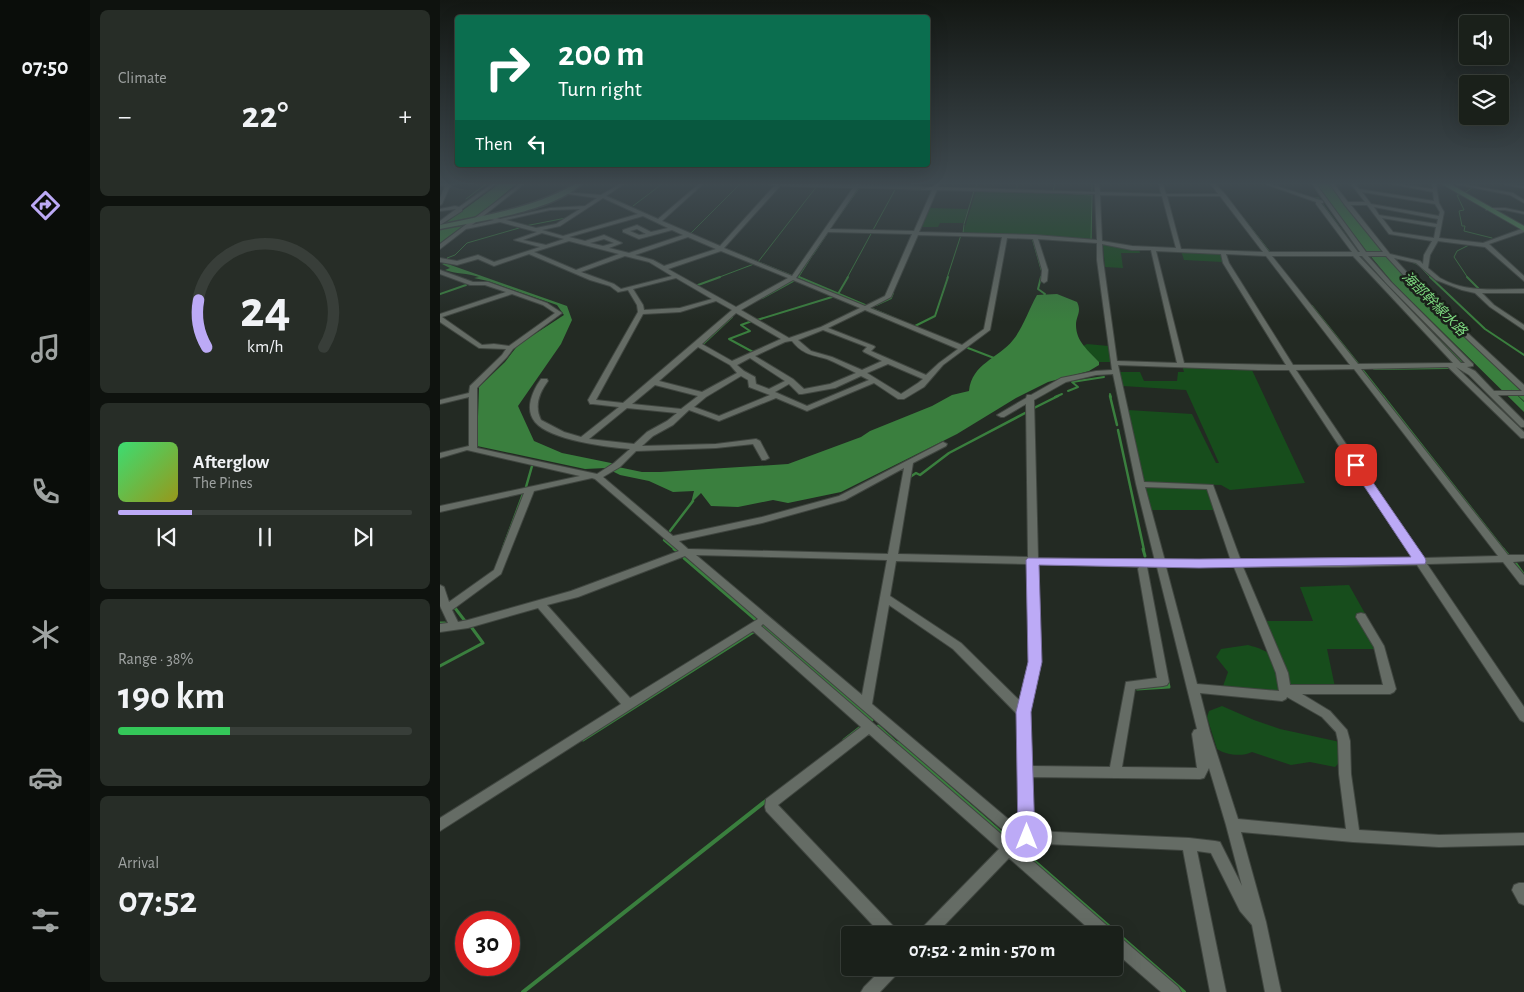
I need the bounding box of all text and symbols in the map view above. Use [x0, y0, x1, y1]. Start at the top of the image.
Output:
map controls [1459, 15, 1509, 125]
button: sound [1459, 15, 1509, 65]
icon: right [475, 35, 540, 100]
text: 200 m [558, 37, 645, 72]
text: 07:50 [22, 56, 68, 78]
text: Climate [118, 70, 167, 86]
button: layers [1459, 75, 1509, 125]
text: Turn right [558, 78, 642, 100]
text: 22° [242, 97, 288, 135]
text: − [118, 103, 131, 131]
text: + [399, 103, 412, 131]
icon: left [523, 130, 551, 158]
text: Then [475, 135, 513, 154]
icon: directions [28, 188, 63, 223]
water label: 海部幹線水路 [1399, 269, 1470, 339]
text: 24 [240, 284, 290, 336]
icon: music [28, 331, 63, 366]
text: km/h [247, 338, 283, 356]
pin [1335, 444, 1377, 486]
icon: arrive [1342, 451, 1370, 479]
text: Afterglow [193, 453, 269, 472]
icon: phone [28, 474, 63, 509]
text: The Pines [193, 475, 253, 491]
icon: previous [153, 523, 181, 551]
icon: pause [251, 523, 279, 551]
icon: next [349, 523, 377, 551]
icon: climate [28, 617, 63, 652]
text: Range · 38% [118, 651, 194, 667]
text: 190 km [118, 678, 225, 716]
icon: car [28, 760, 63, 795]
position arrow [1000, 810, 1052, 862]
text: Arrival [118, 855, 159, 871]
text: 07:52 [118, 882, 197, 920]
icon: filters [28, 903, 63, 938]
speed limit sign: 30 [455, 911, 520, 976]
text: 07:52 · 2 min · 570 m [909, 941, 1055, 960]

